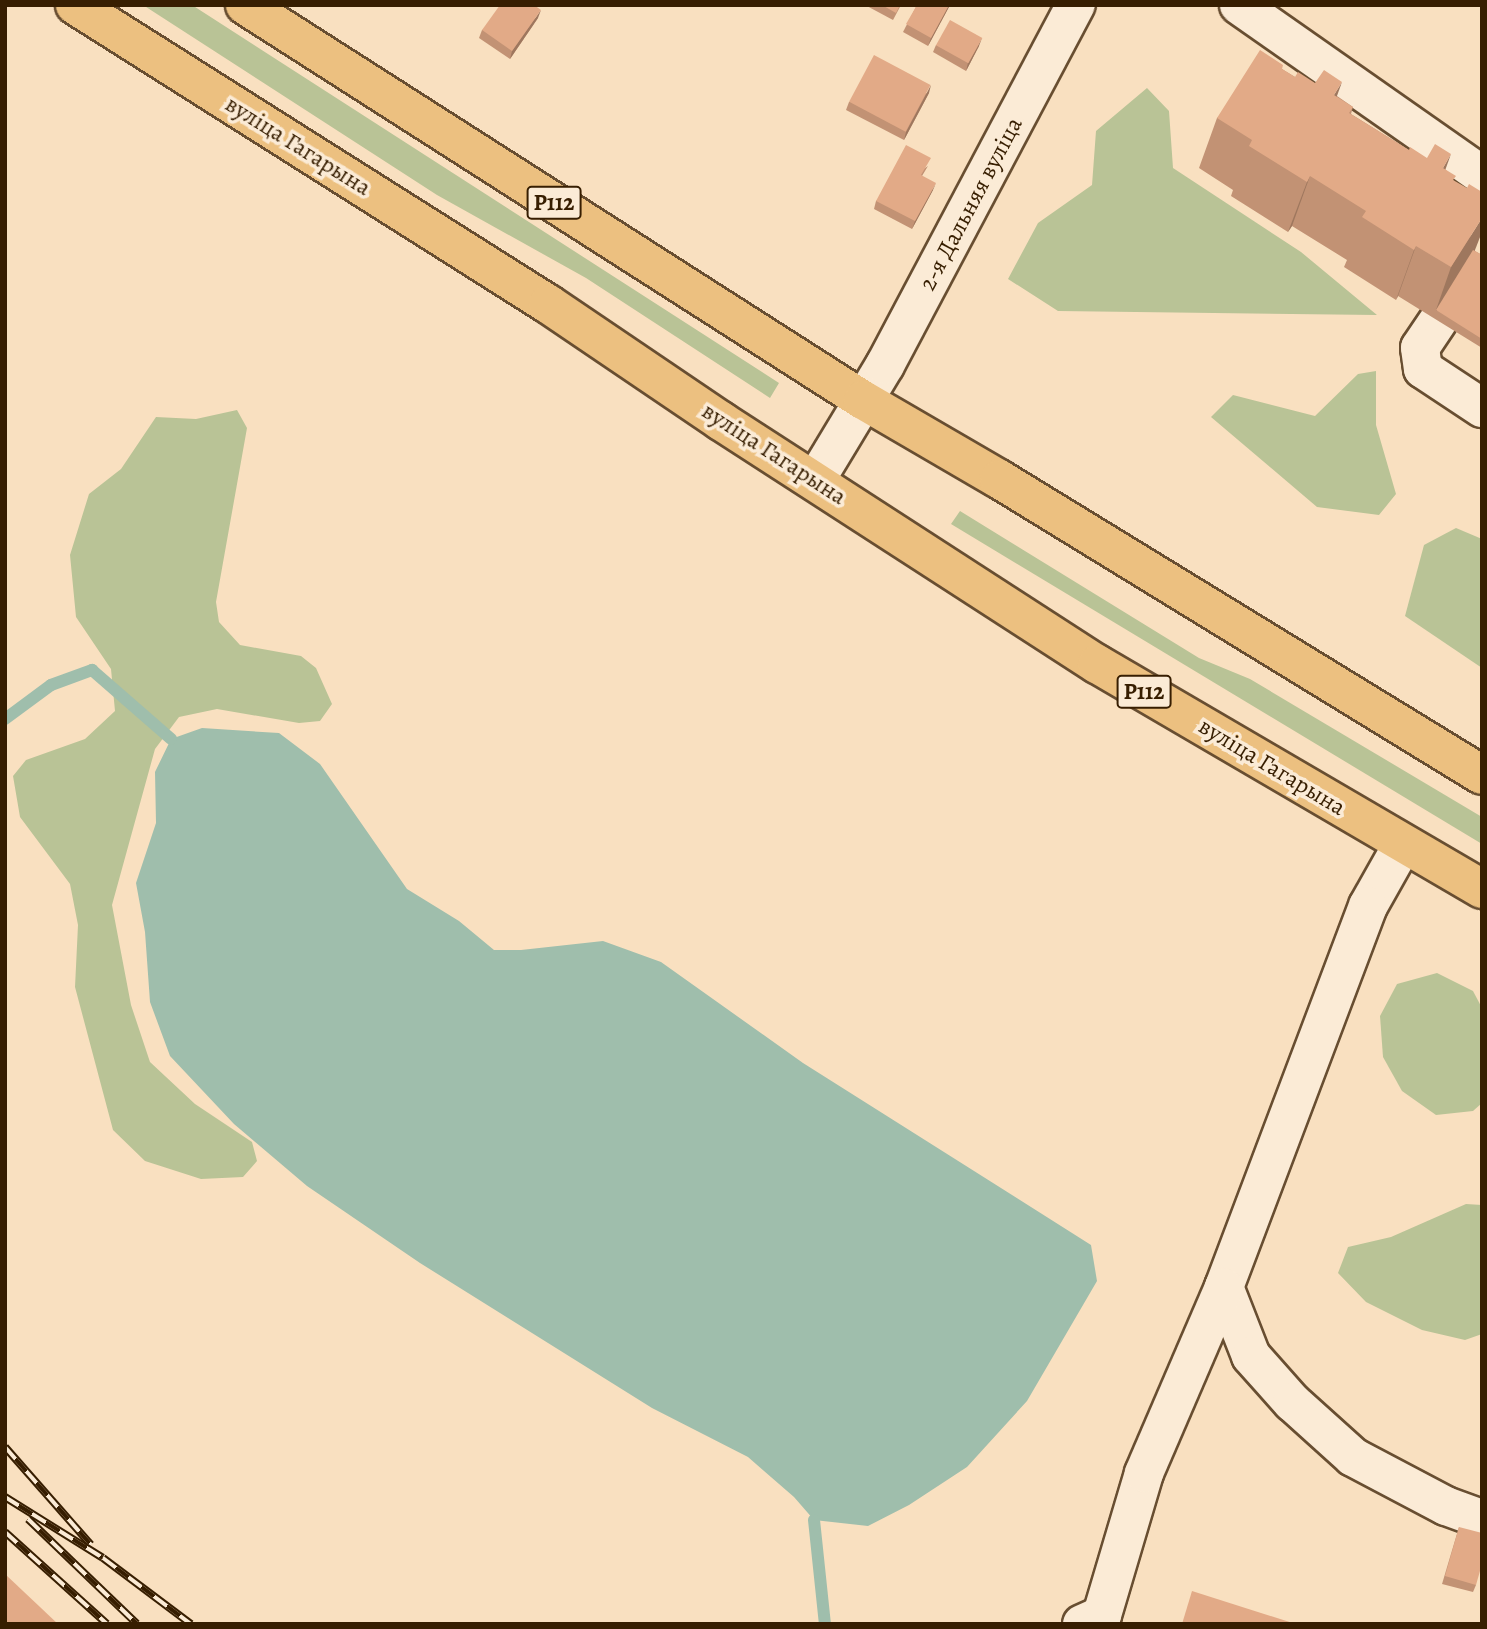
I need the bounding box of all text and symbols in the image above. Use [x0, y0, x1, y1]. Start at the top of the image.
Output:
street label: вуліца Гагарына [220, 90, 376, 202]
street label: 2-я Дальняя вуліца [913, 112, 1029, 296]
road number: Р112 [526, 184, 582, 222]
street label: вуліца Гагарына [696, 397, 852, 511]
road number: Р112 [1116, 672, 1172, 712]
street label: вуліца Гагарына [1193, 712, 1351, 822]

